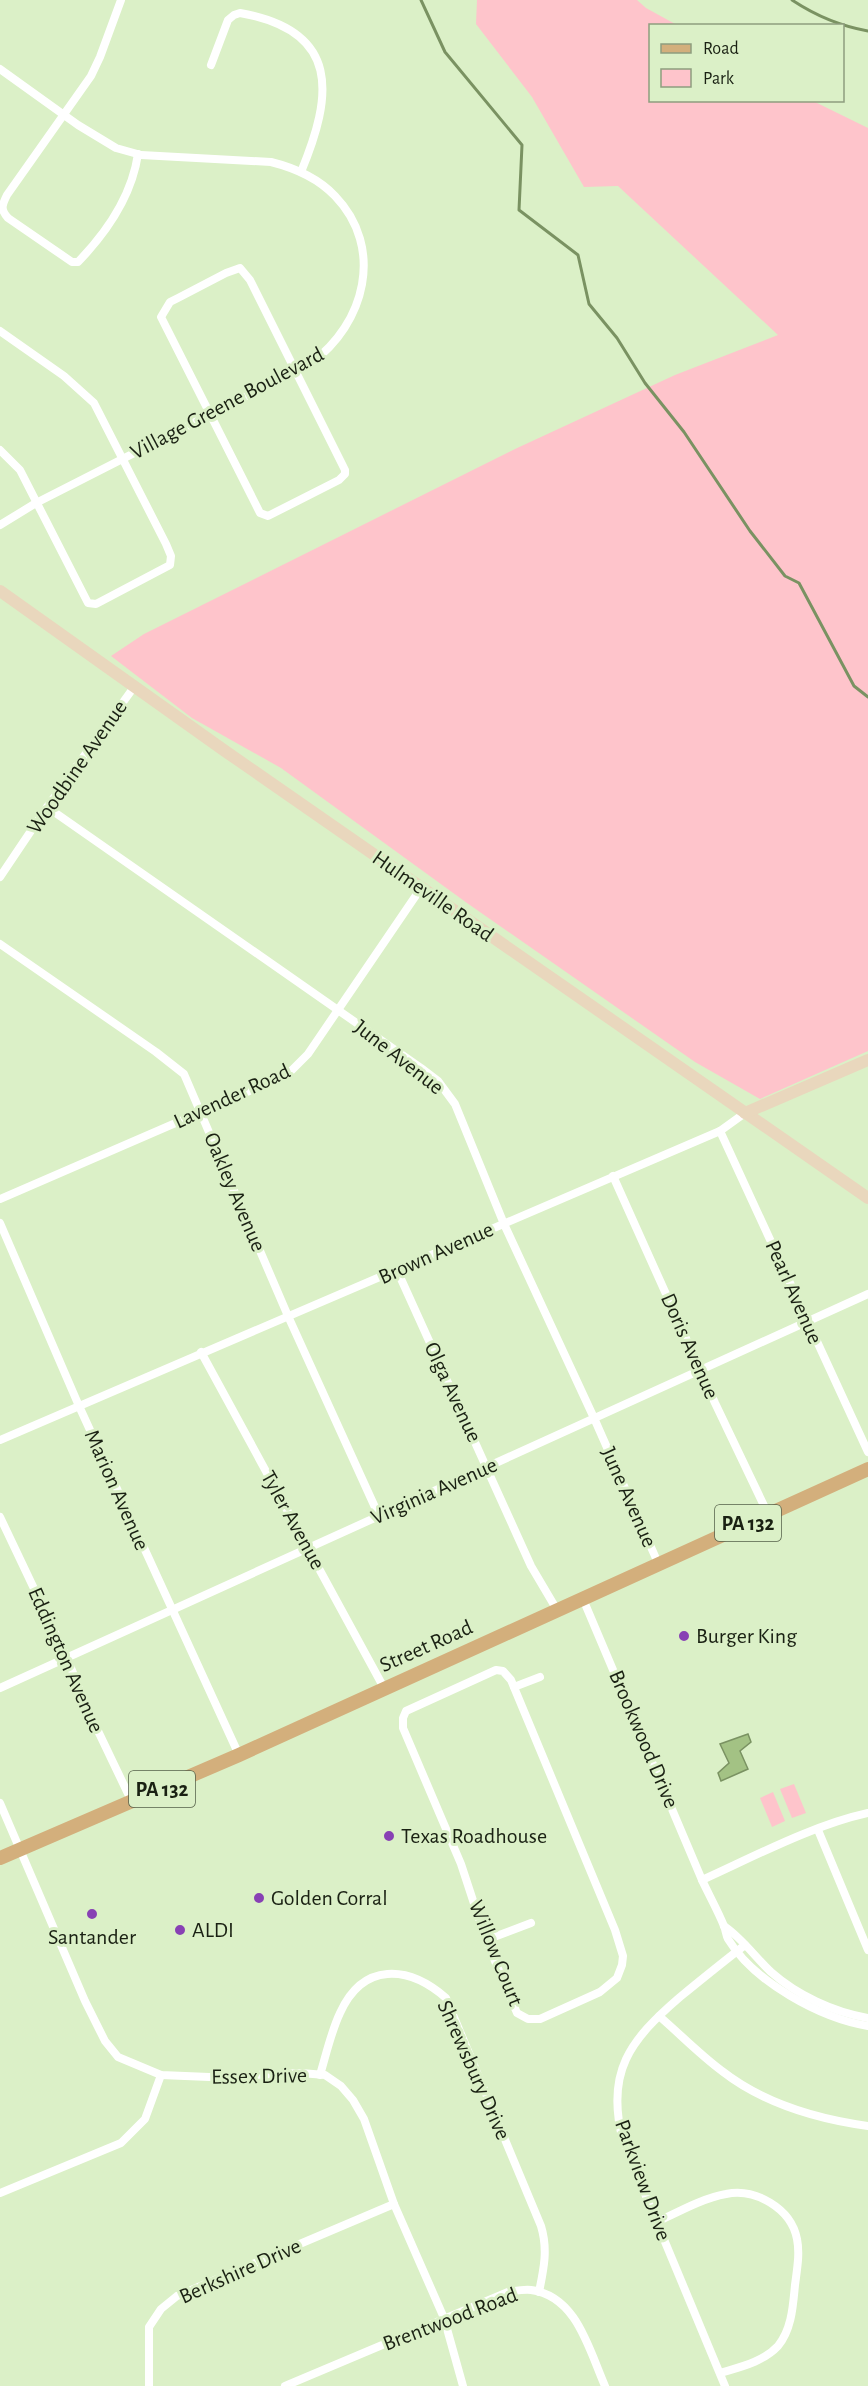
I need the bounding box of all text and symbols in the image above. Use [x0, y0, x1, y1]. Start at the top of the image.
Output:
legend [649, 24, 844, 102]
text: Road [703, 40, 739, 58]
text: Park [703, 70, 735, 88]
street label: Village Greene Boulevard [127, 343, 327, 463]
street label: Woodbine Avenue [23, 696, 131, 838]
street label: Hulmeville Road [368, 846, 498, 946]
street label: June Avenue [350, 1015, 448, 1099]
street label: Lavender Road [170, 1059, 294, 1133]
street label: Oakley Avenue [200, 1129, 270, 1255]
street label: Brown Avenue [375, 1218, 497, 1288]
street label: Pearl Avenue [761, 1237, 827, 1347]
street label: Doris Avenue [657, 1290, 723, 1402]
street label: Olga Avenue [420, 1339, 486, 1445]
street label: Marion Avenue [81, 1427, 153, 1553]
street label: June Avenue [597, 1444, 661, 1550]
street label: Virginia Avenue [368, 1453, 500, 1529]
street label: Tyler Avenue [257, 1467, 329, 1573]
road number: PA 132 [715, 1505, 781, 1541]
street label: Eddington Avenue [24, 1584, 108, 1736]
street label: Street Road [376, 1616, 476, 1676]
place label: Burger King [696, 1625, 797, 1647]
marker: Burger King [677, 1629, 691, 1643]
street label: Brookwood Drive [605, 1667, 683, 1811]
road number: PA 132 [129, 1771, 195, 1807]
place label: Texas Roadhouse [401, 1825, 547, 1847]
marker: Texas Roadhouse [382, 1829, 396, 1843]
place label: Golden Corral [271, 1887, 388, 1909]
marker: Golden Corral [252, 1891, 266, 1905]
street label: Willow Court [465, 1897, 527, 2009]
marker: Santander [85, 1907, 99, 1921]
place label: ALDI [192, 1919, 234, 1941]
marker: ALDI [173, 1923, 187, 1937]
place label: Santander [48, 1926, 136, 1948]
street label: Shrewsbury Drive [433, 1997, 515, 2143]
street label: Essex Drive [211, 2064, 307, 2088]
street label: Parkview Drive [611, 2117, 675, 2243]
street label: Berkshire Drive [176, 2234, 304, 2308]
street label: Brentwood Road [380, 2283, 520, 2355]

